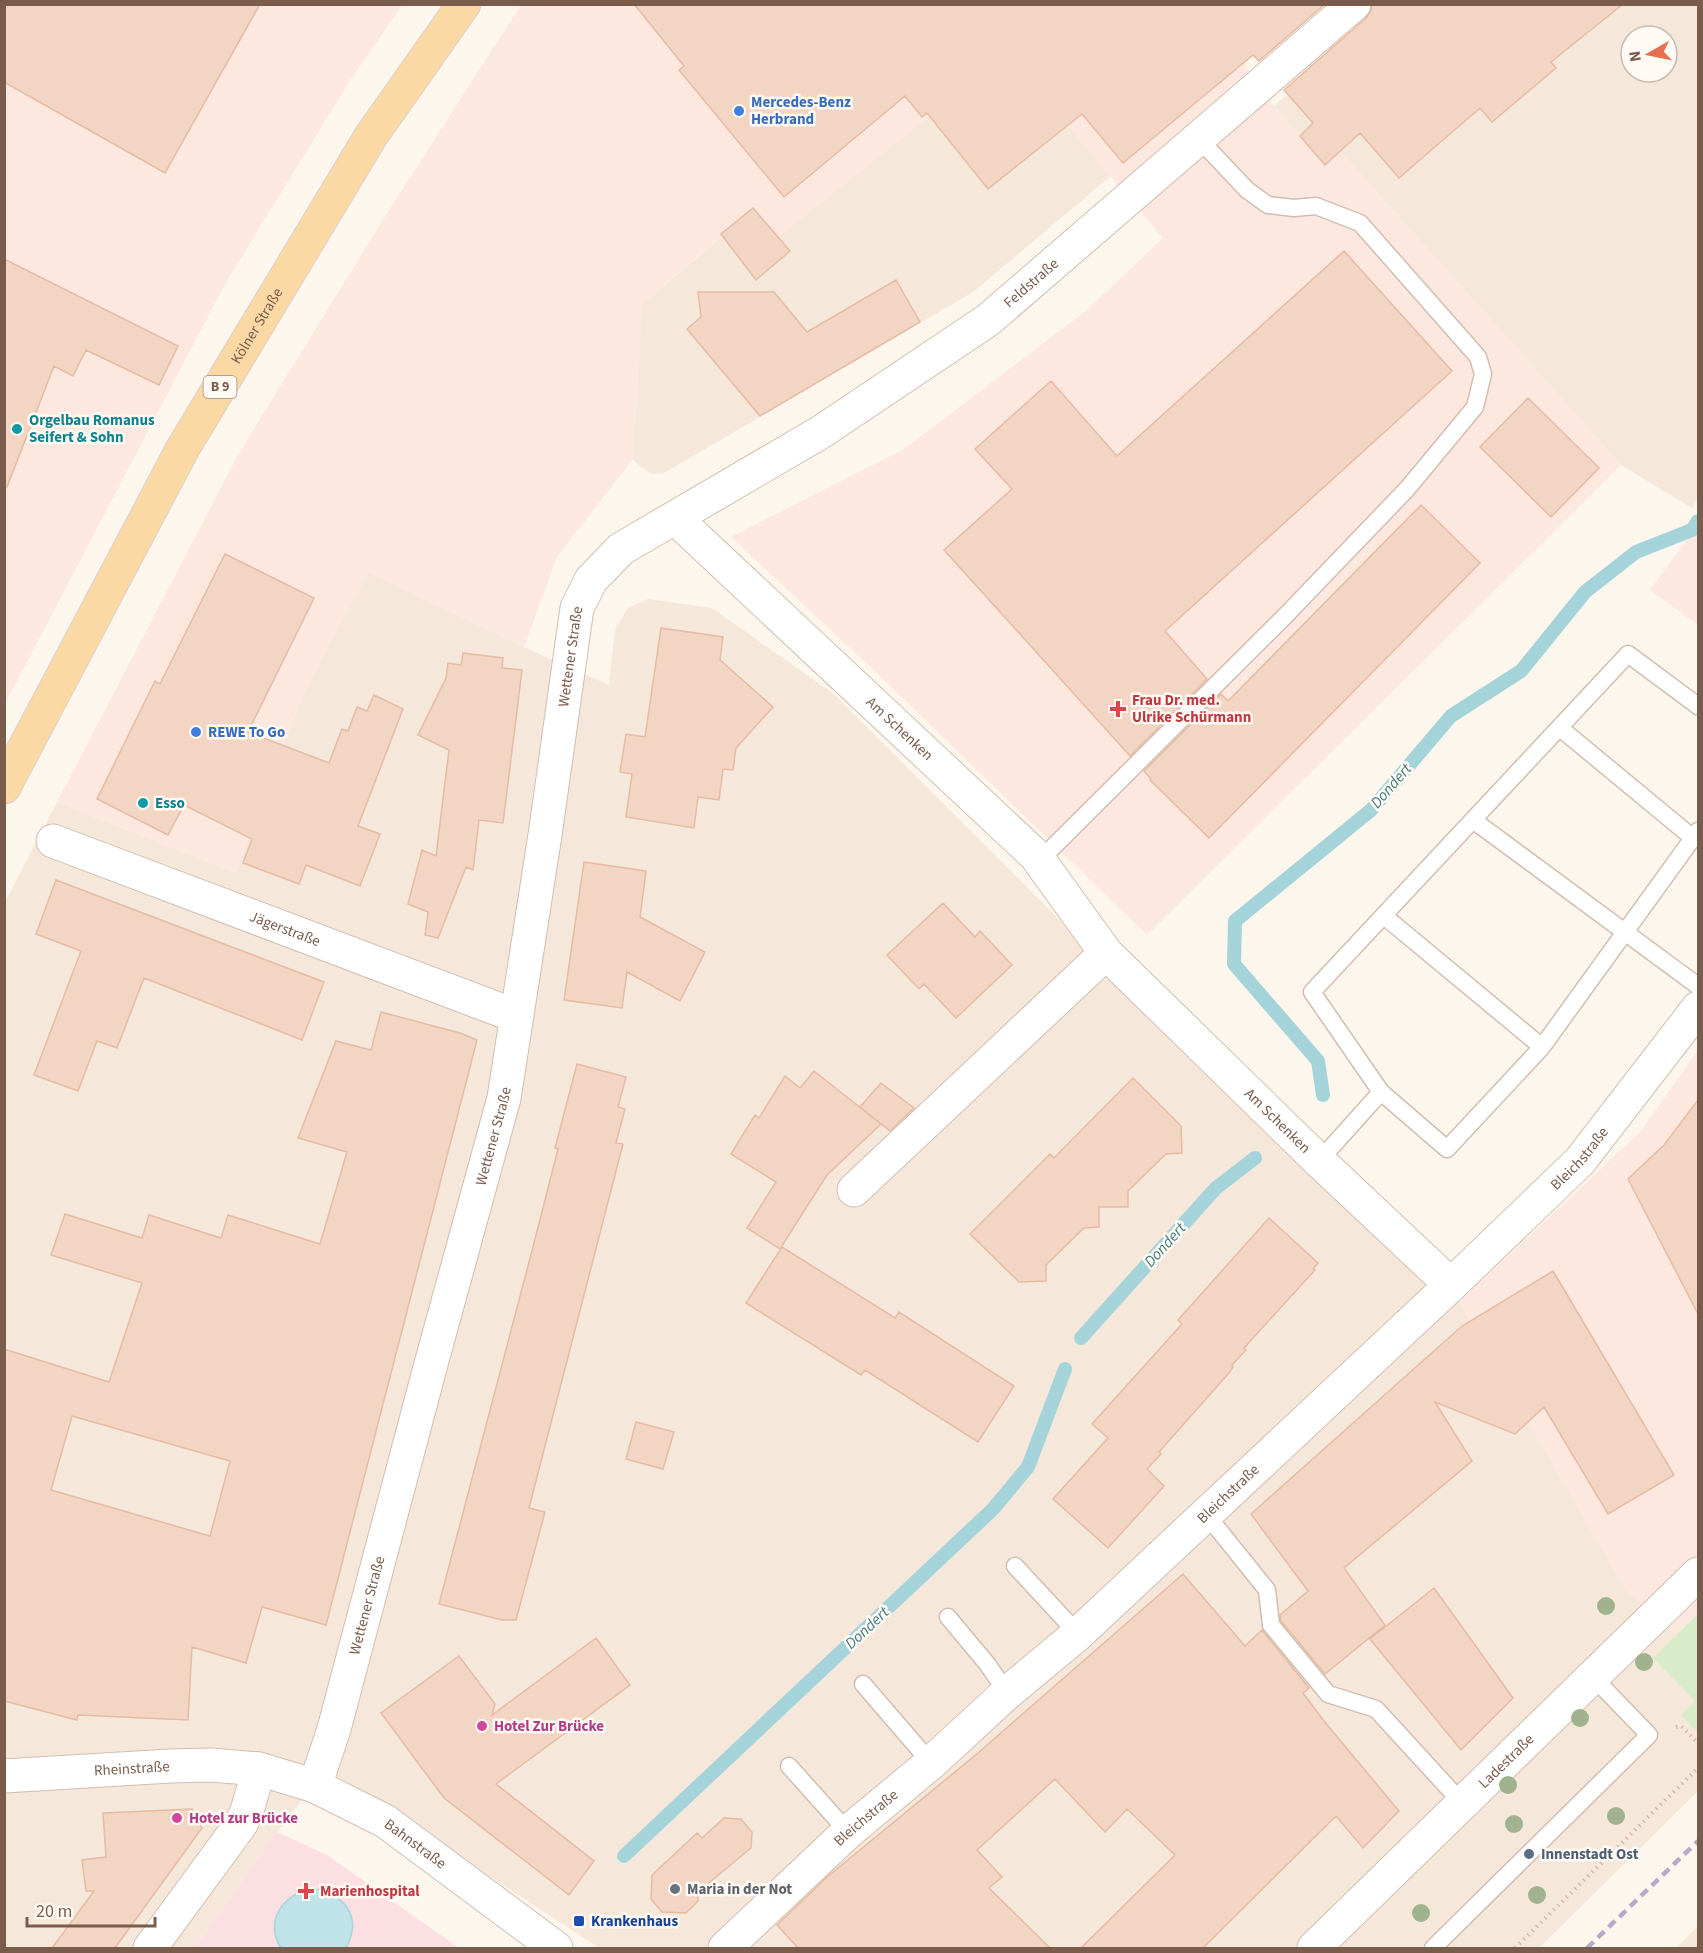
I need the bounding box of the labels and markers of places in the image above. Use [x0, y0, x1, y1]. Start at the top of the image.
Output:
place label: Mercedes-Benz Herbrand [751, 92, 851, 130]
marker: Mercedes-Benz Herbrand [732, 104, 746, 118]
place label: Orgelbau Romanus Seifert & Sohn [29, 410, 155, 448]
marker: Orgelbau Romanus Seifert & Sohn [10, 422, 24, 436]
place label: Frau Dr. med. Ulrike Schürmann [1132, 690, 1251, 728]
marker: Frau Dr. med. Ulrike Schürmann [1109, 700, 1127, 718]
place label: REWE To Go [208, 722, 285, 743]
marker: REWE To Go [189, 725, 203, 739]
place label: Esso [155, 793, 185, 814]
marker: Esso [136, 796, 150, 810]
place label: Hotel Zur Brücke [494, 1716, 604, 1737]
marker: Hotel Zur Brücke [475, 1719, 489, 1733]
place label: Hotel zur Brücke [189, 1808, 298, 1829]
marker: Hotel zur Brücke [170, 1811, 184, 1825]
place label: Innenstadt Ost [1541, 1844, 1639, 1865]
marker: Innenstadt Ost [1522, 1847, 1536, 1861]
place label: Maria in der Not [687, 1879, 792, 1900]
place label: Marienhospital [320, 1881, 420, 1902]
marker: Marienhospital [297, 1882, 315, 1900]
marker: Maria in der Not [668, 1882, 682, 1896]
place label: Krankenhaus [591, 1911, 678, 1932]
marker: Krankenhaus [572, 1914, 586, 1928]

